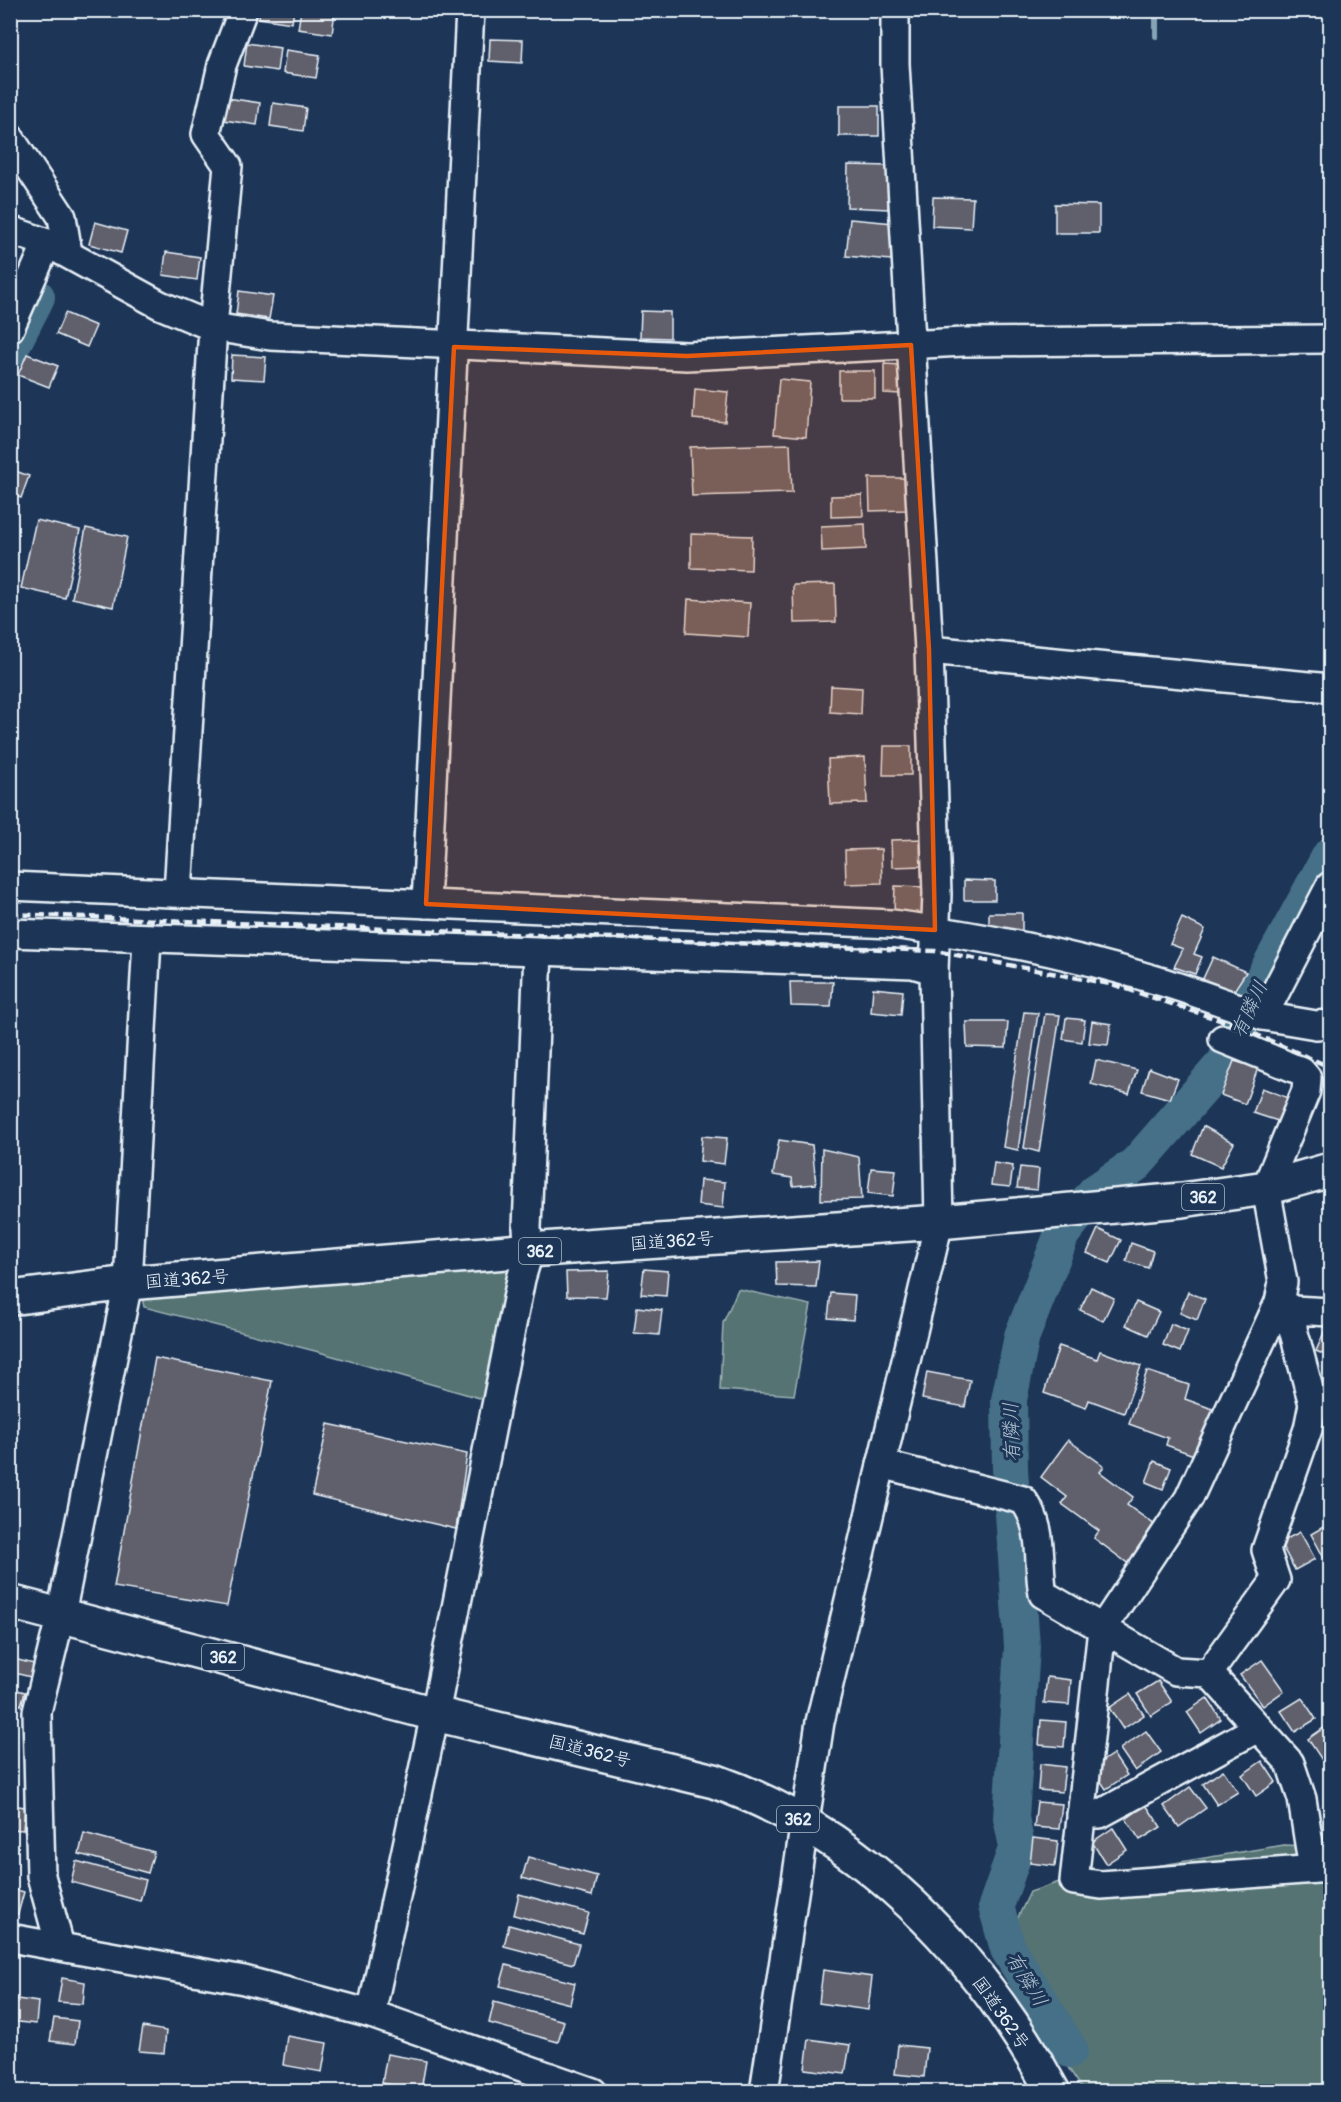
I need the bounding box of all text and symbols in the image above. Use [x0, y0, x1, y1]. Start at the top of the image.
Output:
water label: 有隣川 [1225, 977, 1273, 1042]
road number: 362 [1182, 1184, 1224, 1210]
street label: 国道362号 [629, 1227, 715, 1256]
road number: 362 [519, 1238, 561, 1264]
street label: 国道362号 [144, 1265, 230, 1294]
water label: 有隣川 [998, 1402, 1025, 1462]
road number: 362 [202, 1644, 244, 1670]
street label: 国道362号 [546, 1730, 634, 1773]
road number: 362 [777, 1806, 819, 1832]
water label: 有隣川 [1000, 1947, 1053, 2011]
street label: 国道362号 [967, 1972, 1034, 2055]

